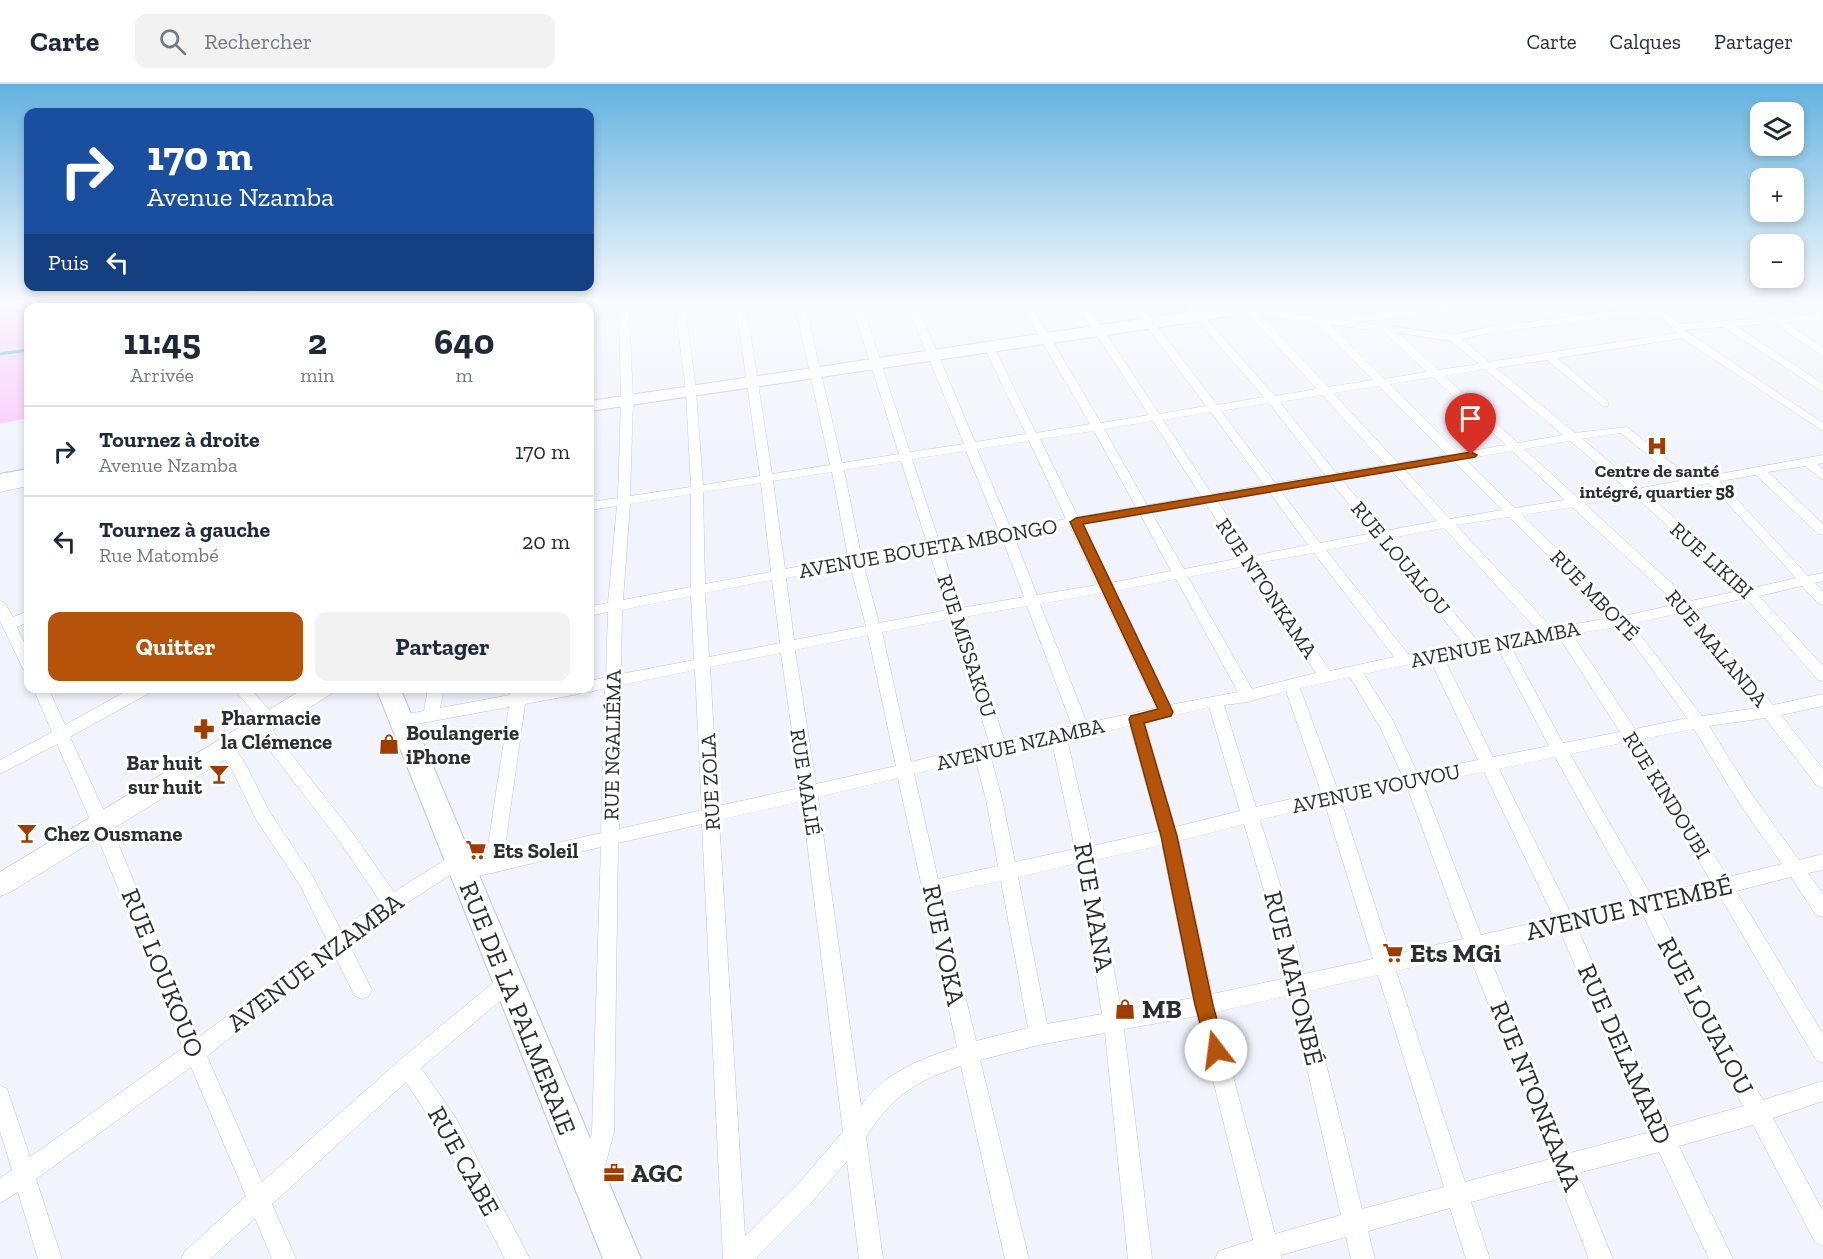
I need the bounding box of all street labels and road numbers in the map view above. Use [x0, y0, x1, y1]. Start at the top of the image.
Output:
street label: RUE LOUALOU [1346, 496, 1456, 620]
street label: AVENUE BOUETA MBONGO [797, 513, 1059, 583]
street label: RUE NTONKAMA [1211, 513, 1323, 663]
street label: RUE LIKIBI [1665, 516, 1759, 604]
street label: RUE MBOTÉ [1545, 544, 1645, 646]
street label: RUE MISSAKOU [932, 571, 1002, 721]
street label: RUE MALANDA [1661, 584, 1774, 712]
street label: AVENUE NZAMBA [1408, 615, 1582, 673]
street label: RUE NGALIÉMA [598, 669, 626, 821]
street label: AVENUE NZAMBA [934, 712, 1107, 775]
street label: RUE MALIÉ [785, 727, 827, 837]
street label: RUE KINDOUBI [1618, 727, 1716, 863]
street label: RUE ZOLA [695, 733, 725, 831]
street label: AVENUE VOUVOU [1289, 758, 1463, 818]
street label: RUE MANA [1067, 840, 1121, 975]
street label: AVENUE NTEMBÉ [1523, 869, 1735, 947]
street label: RUE DE LA PALMERAIE [453, 877, 583, 1139]
street label: RUE VOKA [916, 882, 973, 1010]
street label: RUE LOUKOUO [115, 884, 211, 1062]
street label: AVENUE NZAMBA [221, 885, 410, 1039]
street label: RUE MATONBÉ [1257, 887, 1331, 1069]
street label: RUE LOUALOU [1651, 931, 1761, 1101]
street label: RUE DELAMARD [1571, 959, 1679, 1149]
street label: RUE NTONKAMA [1483, 996, 1589, 1197]
street label: RUE CABE [421, 1101, 507, 1221]

